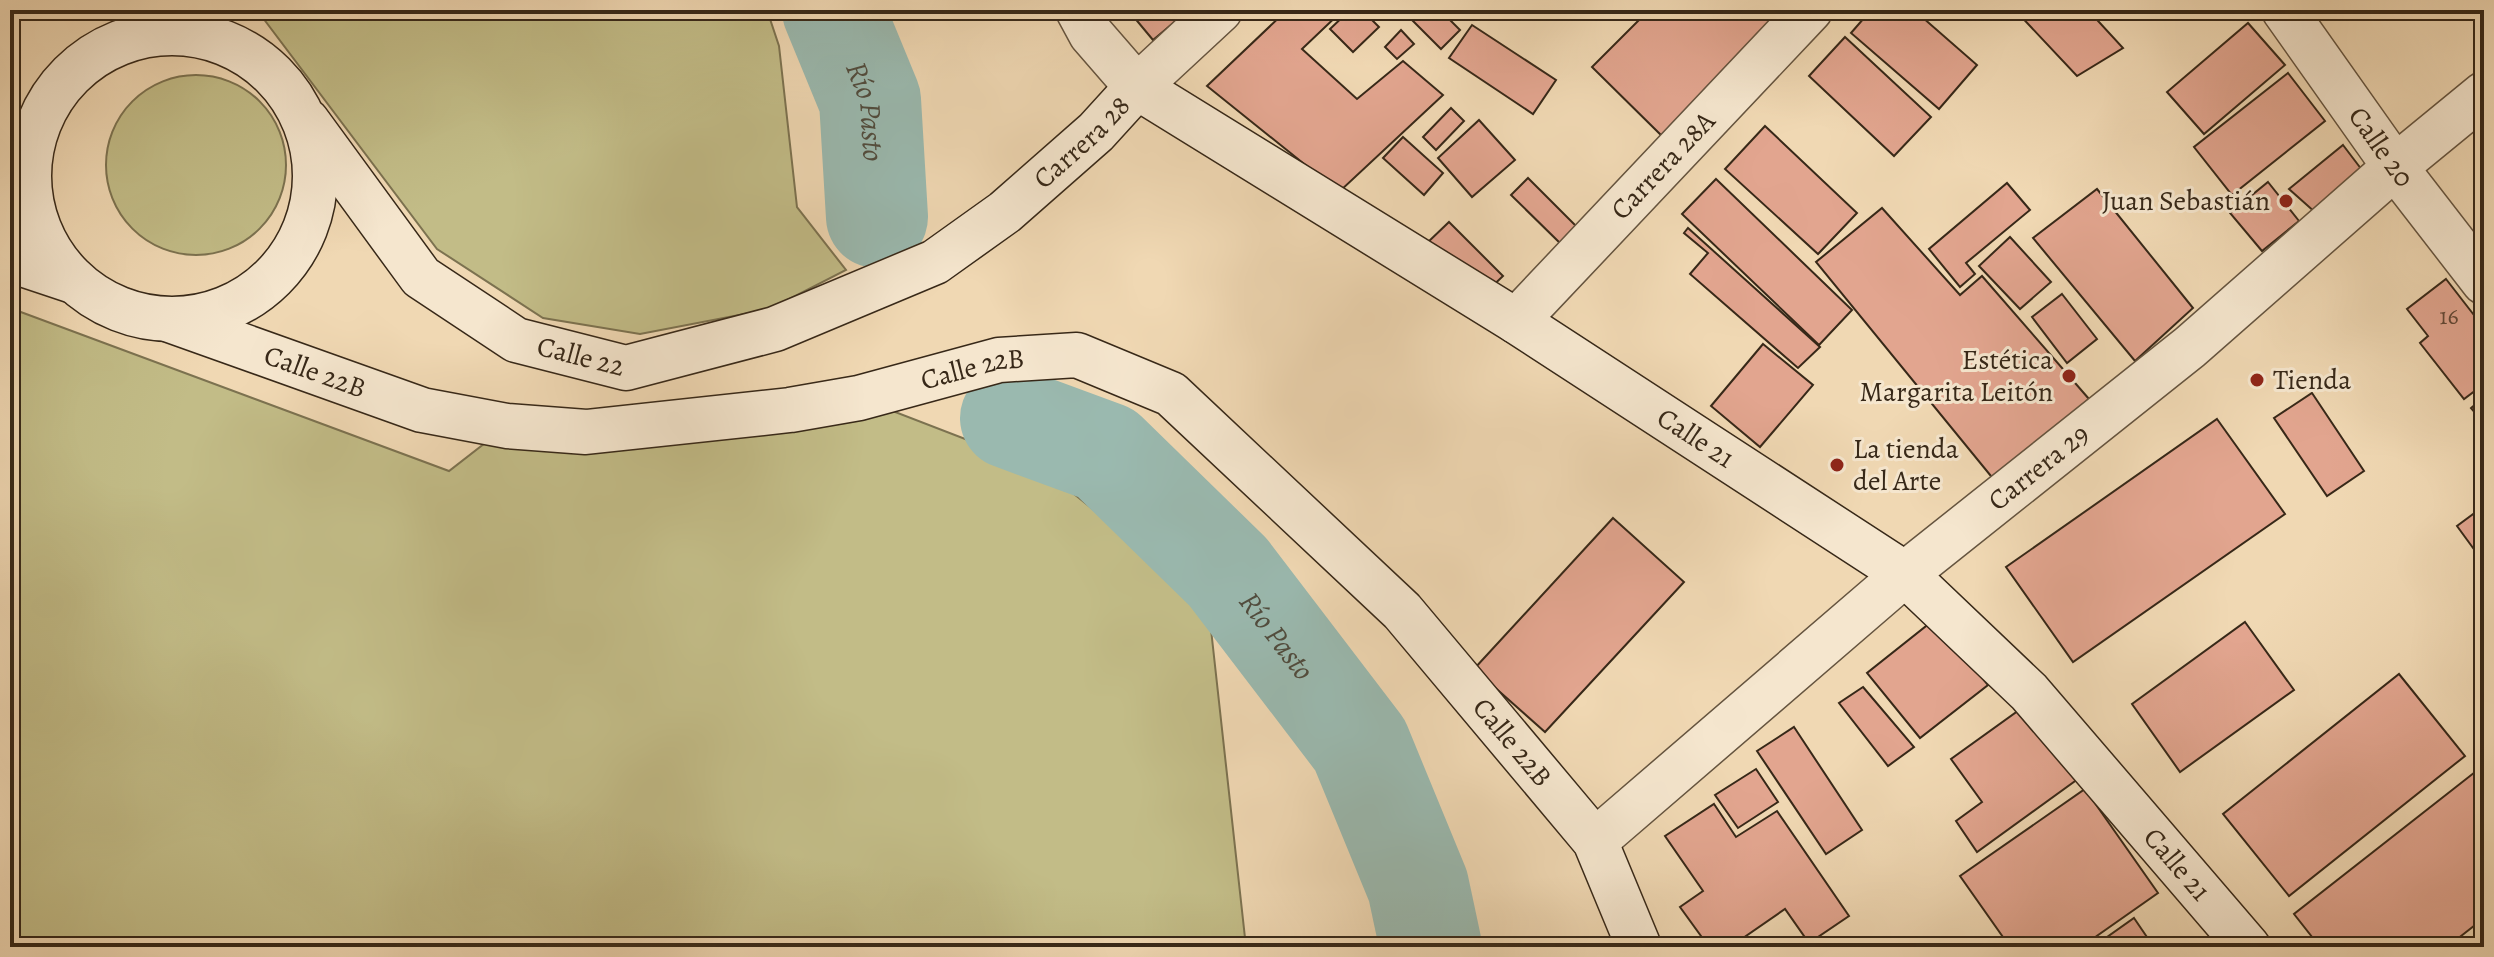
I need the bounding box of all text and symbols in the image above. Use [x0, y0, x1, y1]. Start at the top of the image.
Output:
water label: Río Pasto [836, 55, 894, 162]
street label: Carrera 28 [1025, 88, 1139, 197]
street label: Calle 20 [2339, 99, 2423, 195]
street label: Carrera 28A [1602, 102, 1724, 228]
place label: Juan Sebastián [2102, 182, 2270, 220]
marker: Juan Sebastián [2277, 192, 2295, 210]
house number: 16 [2439, 300, 2459, 332]
street label: Calle 22 [533, 327, 629, 386]
street label: Calle 22B [259, 336, 371, 407]
street label: Calle 22B [916, 339, 1025, 399]
place label: Estética Margarita Leitón [1859, 341, 2053, 411]
place label: Tienda [2273, 361, 2351, 399]
marker: Estética Margarita Leitón [2060, 367, 2078, 385]
marker: Tienda [2248, 371, 2266, 389]
street label: Calle 21 [1650, 399, 1742, 477]
street label: Carrera 29 [1980, 415, 2097, 520]
place label: La tienda del Arte [1853, 430, 1959, 500]
marker: La tienda del Arte [1828, 456, 1846, 474]
water label: Río Pasto [1230, 583, 1323, 688]
street label: Calle 22B [1464, 690, 1561, 795]
street label: Calle 21 [2135, 820, 2219, 909]

